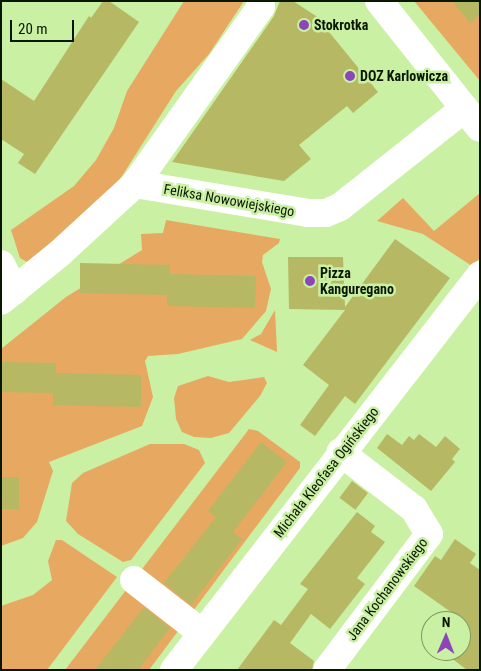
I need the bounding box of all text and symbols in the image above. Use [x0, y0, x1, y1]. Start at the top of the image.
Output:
scale bar [12, 10, 76, 42]
place label: Stokrotka [314, 17, 368, 33]
marker: Stokrotka [298, 19, 310, 31]
text: 20 m [18, 20, 48, 38]
place label: DOZ Karlowicza [360, 68, 448, 84]
marker: DOZ Karlowicza [344, 70, 356, 82]
street label: Feliksa Nowowiejskiego [162, 180, 296, 220]
place label: Pizza Kanguregano [320, 265, 394, 298]
marker: Pizza Kanguregano [304, 275, 316, 287]
street label: Michała Kleofasa Ogińskiego [270, 403, 382, 541]
street label: Jana Kochanowskiego [343, 534, 431, 644]
north arrow [421, 611, 471, 661]
text: N [442, 614, 451, 630]

